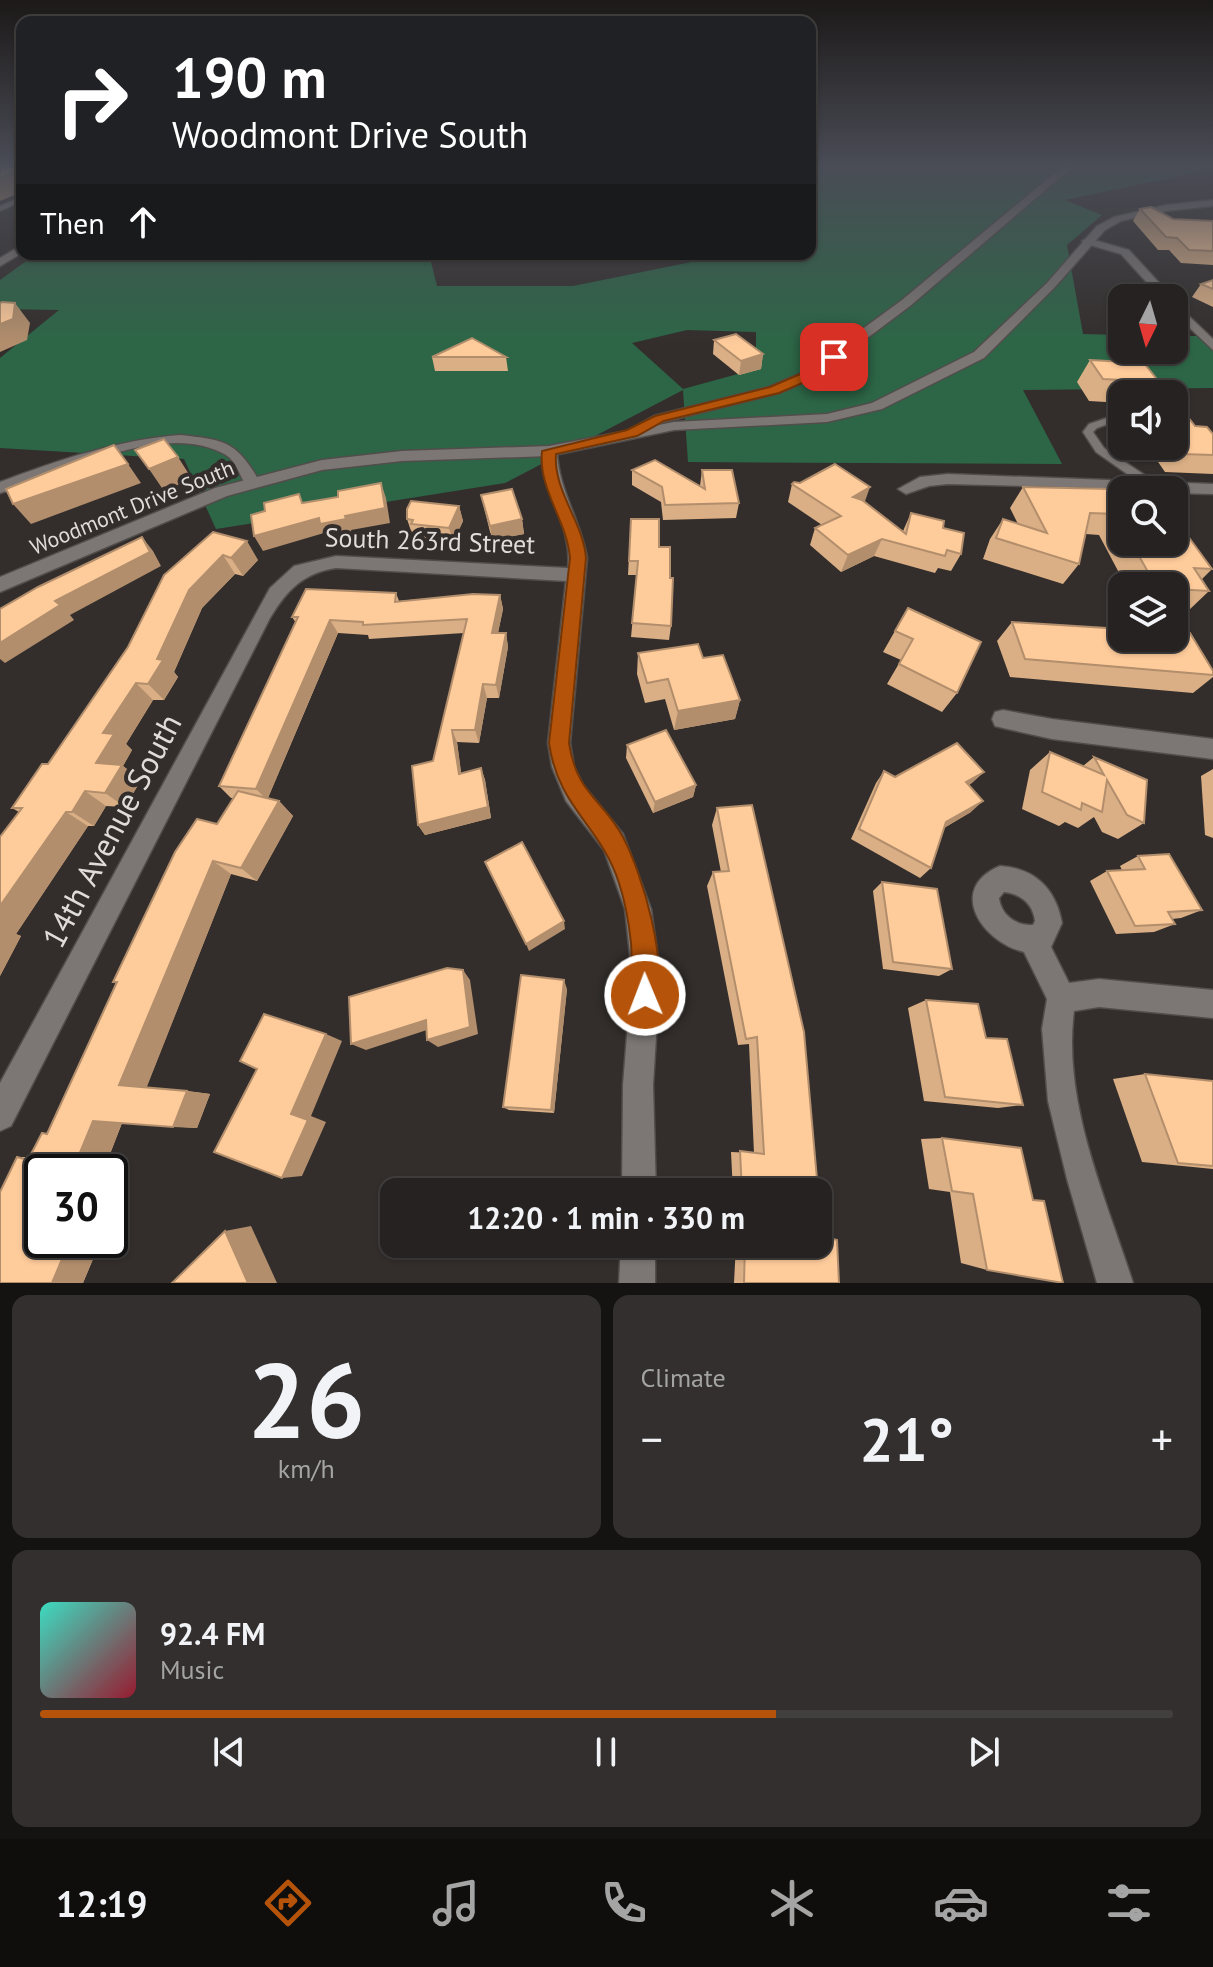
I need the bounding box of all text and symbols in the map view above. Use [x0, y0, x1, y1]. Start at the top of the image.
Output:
text: 190 m [172, 41, 327, 113]
icon: right [40, 48, 144, 152]
text: Woodmont Drive South [172, 111, 528, 158]
icon: ahead [121, 200, 165, 244]
text: Then [40, 203, 105, 242]
north arrow [1108, 284, 1188, 364]
map controls [1108, 284, 1188, 652]
pin [800, 323, 868, 391]
icon: arrive [812, 335, 856, 379]
button: sound [1108, 380, 1188, 460]
street label: Woodmont Drive South [26, 453, 238, 561]
button: search [1108, 476, 1188, 556]
street label: South 263rd Street [324, 520, 536, 561]
button: layers [1108, 572, 1188, 652]
street label: 14th Avenue South [32, 706, 190, 955]
position arrow [603, 953, 687, 1037]
speed limit sign: 30 [24, 1154, 128, 1258]
text: 12:20 · 1 min · 330 m [467, 1198, 745, 1237]
text: 26 [247, 1332, 365, 1467]
text: Climate [641, 1361, 726, 1394]
text: 21° [860, 1400, 954, 1478]
text: − [641, 1410, 663, 1467]
text: + [1151, 1410, 1173, 1467]
text: km/h [278, 1452, 335, 1485]
text: 92.4 FM [160, 1614, 265, 1653]
text: Music [160, 1653, 224, 1686]
icon: previous [207, 1730, 251, 1774]
icon: pause [584, 1730, 628, 1774]
icon: next [962, 1730, 1006, 1774]
icon: directions [260, 1875, 316, 1931]
icon: music [428, 1875, 484, 1931]
icon: phone [596, 1875, 652, 1931]
icon: climate [764, 1875, 820, 1931]
icon: car [933, 1875, 989, 1931]
icon: filters [1101, 1875, 1157, 1931]
text: 12:19 [56, 1880, 147, 1927]

